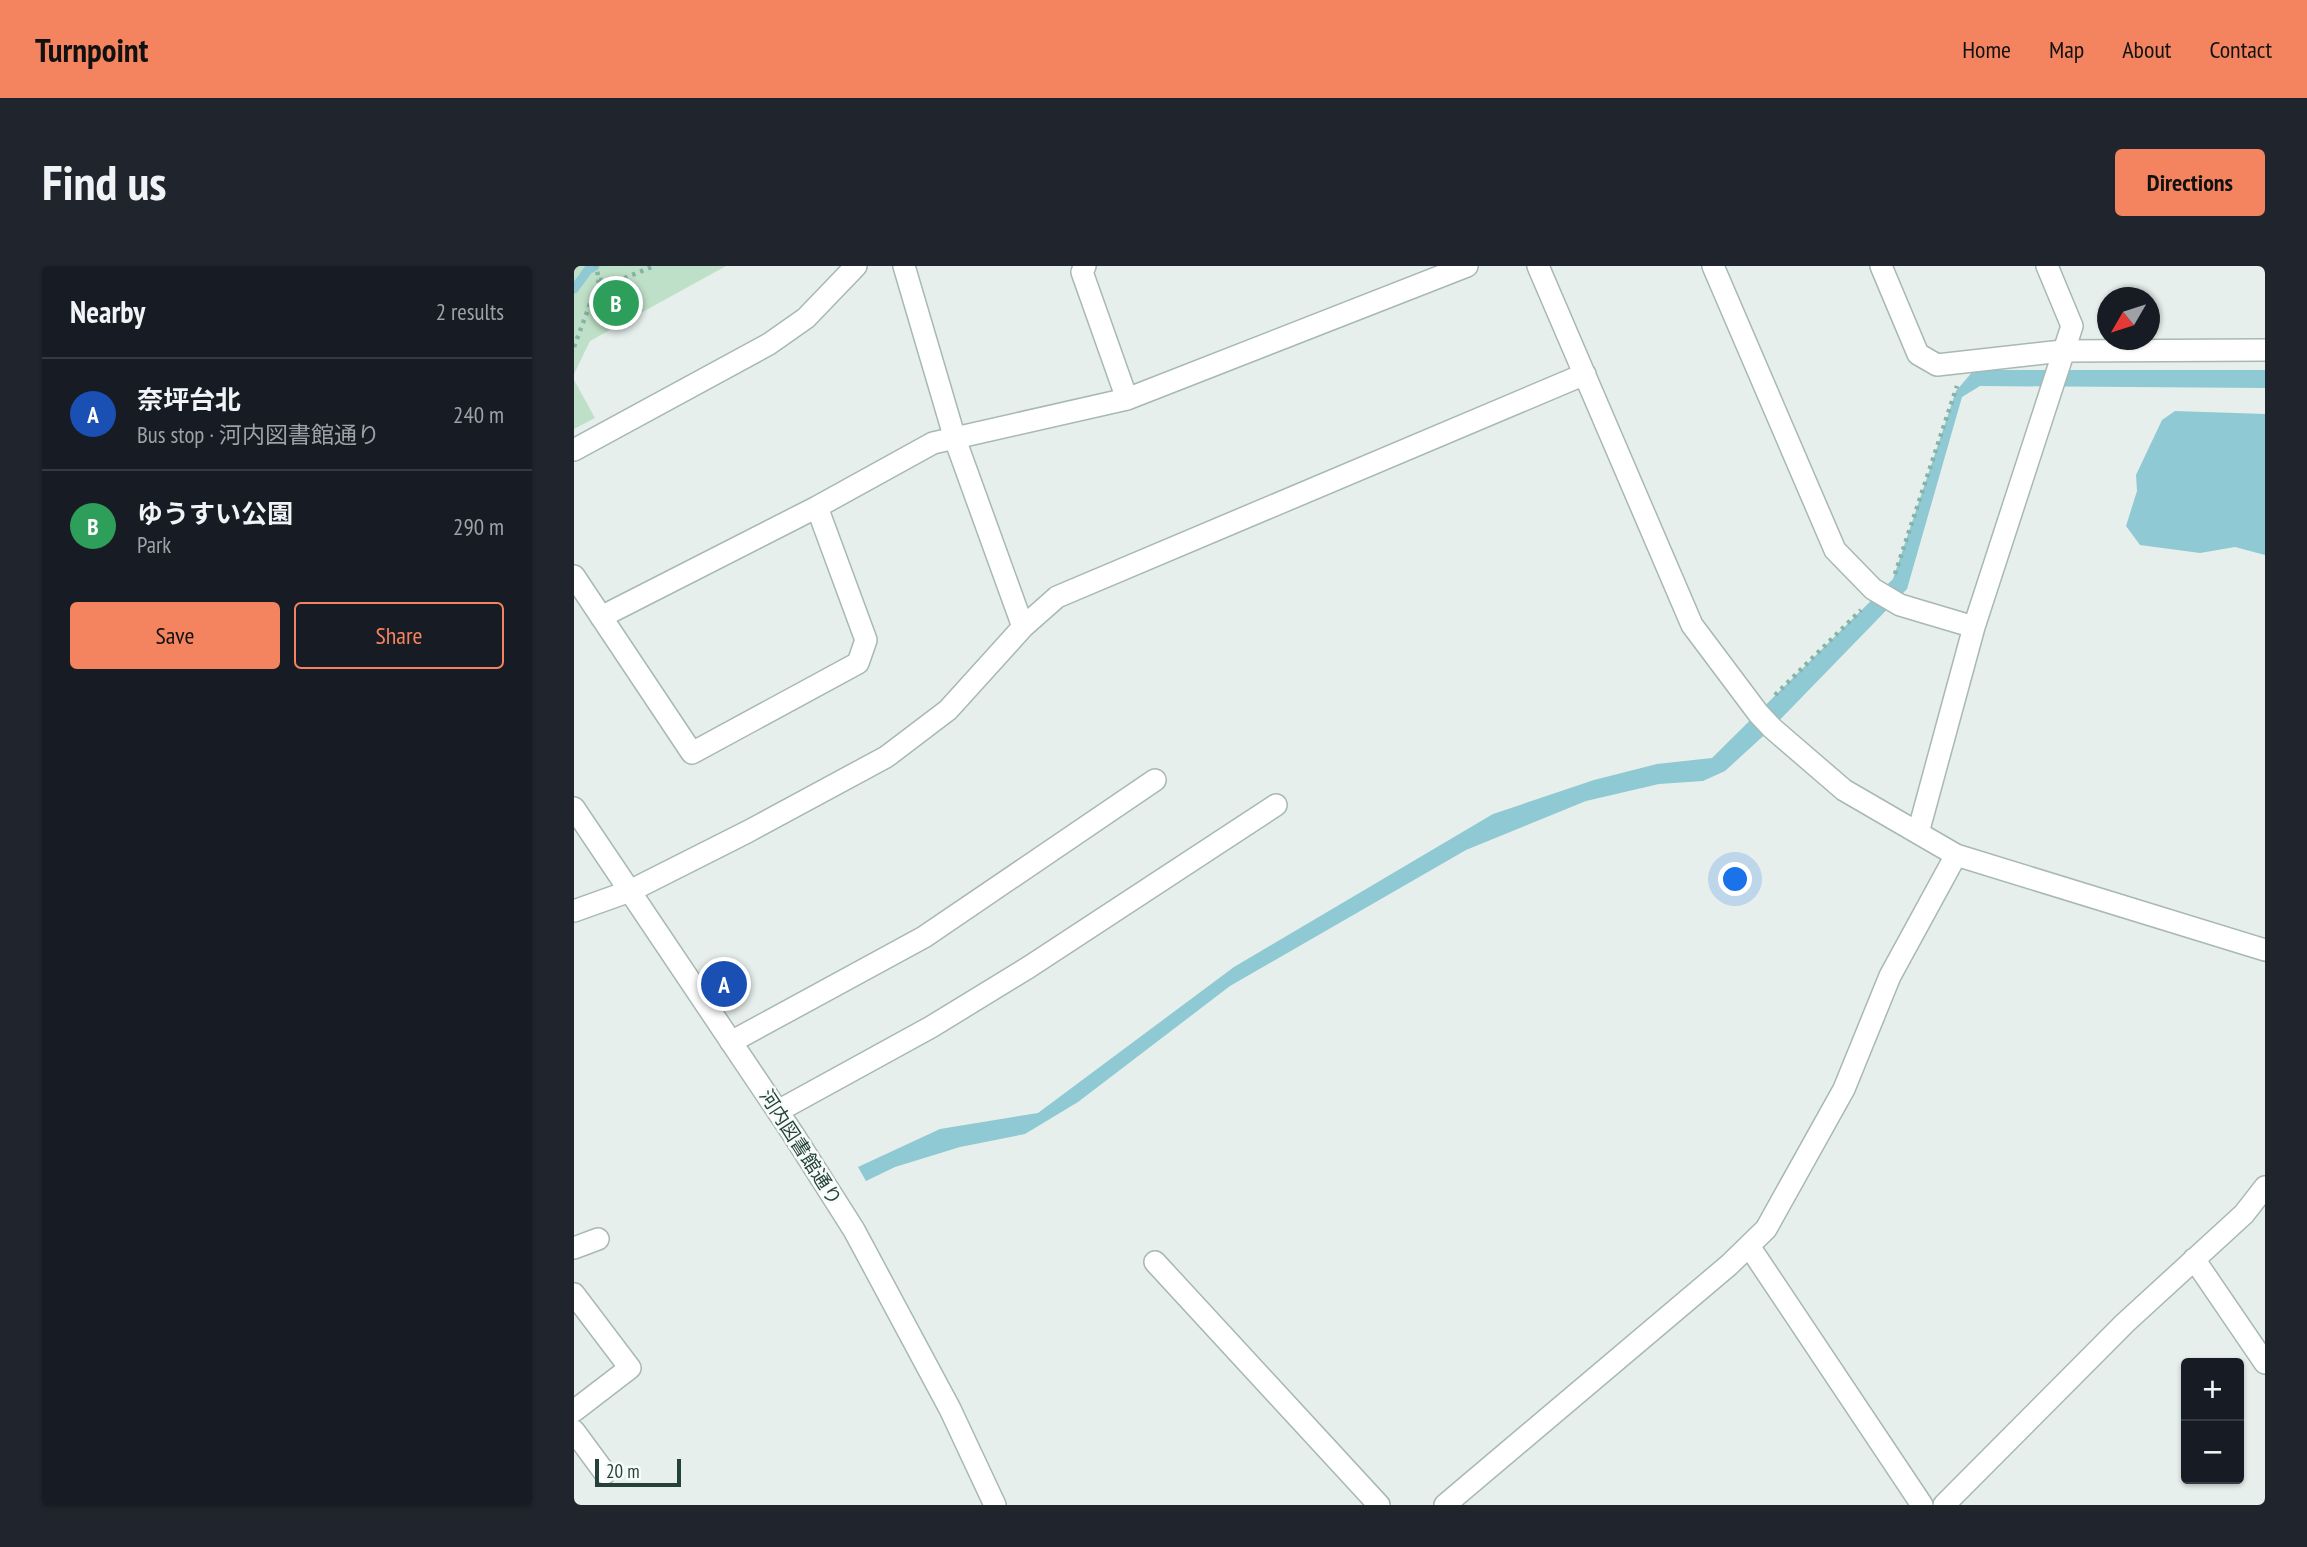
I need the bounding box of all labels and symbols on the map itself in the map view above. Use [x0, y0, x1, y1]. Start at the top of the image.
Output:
pin: B [593, 277, 639, 329]
north arrow [2097, 287, 2160, 350]
your location [1718, 862, 1752, 896]
pin: A [701, 958, 747, 1010]
street label: 河内図書館通り [755, 1085, 847, 1209]
scale bar [595, 1456, 681, 1488]

